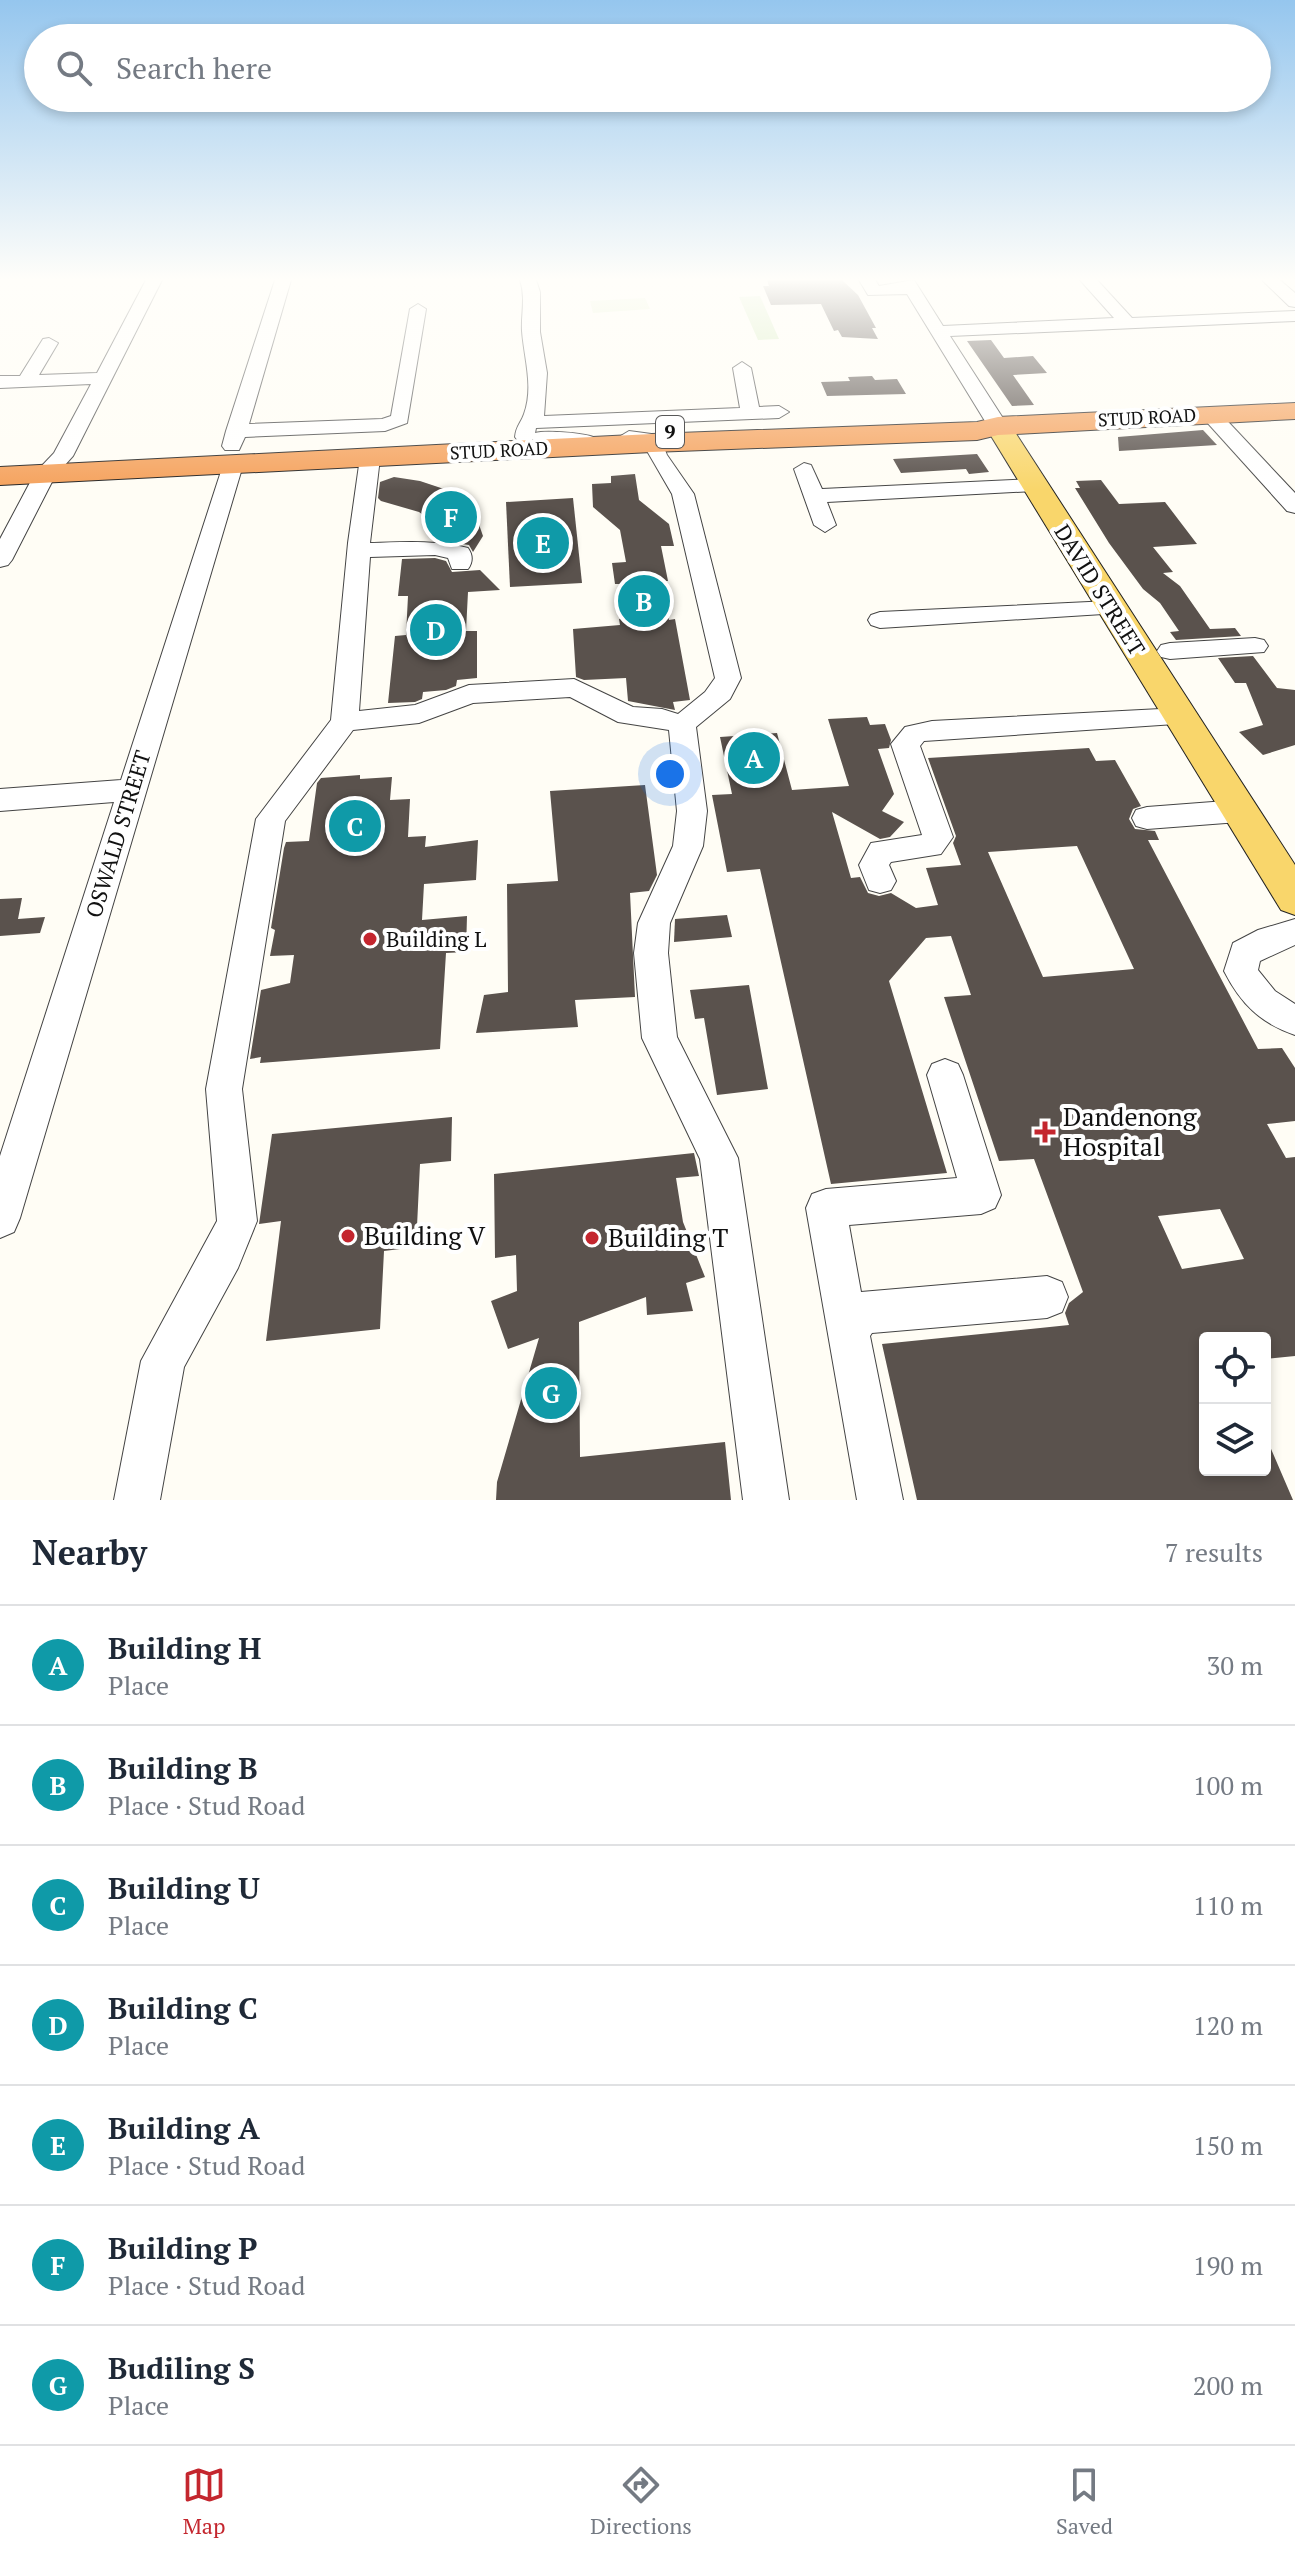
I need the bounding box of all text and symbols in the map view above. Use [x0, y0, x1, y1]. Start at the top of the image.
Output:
search box [24, 24, 1271, 112]
icon: search [52, 46, 96, 90]
text: Search here [116, 48, 272, 88]
street label: STUD ROAD [1097, 402, 1197, 432]
road number: 9 [656, 416, 684, 448]
street label: STUD ROAD [449, 435, 549, 465]
pin: F [425, 487, 477, 547]
pin: E [517, 513, 569, 573]
street label: DAVID STREET [1049, 519, 1153, 661]
pin: B [618, 571, 670, 631]
pin: D [410, 600, 462, 660]
pin: A [728, 728, 780, 788]
street label: OSWALD STREET [78, 746, 157, 921]
your location [650, 754, 690, 794]
pin: C [329, 796, 381, 856]
place label: Building L [386, 924, 486, 953]
marker: Building L [361, 930, 379, 948]
place label: Dandenong Hospital [1063, 1099, 1197, 1163]
marker: Dandenong Hospital [1034, 1121, 1056, 1143]
place label: Building V [364, 1218, 486, 1252]
place label: Building T [608, 1220, 728, 1254]
marker: Building V [339, 1227, 357, 1245]
marker: Building T [583, 1229, 601, 1247]
map controls [1199, 1332, 1271, 1476]
button: locate [1199, 1332, 1271, 1404]
pin: G [525, 1363, 577, 1423]
button: layers [1199, 1404, 1271, 1476]
text: Nearby [32, 1530, 147, 1575]
text: 7 results [1165, 1535, 1263, 1569]
text: Building H [108, 1628, 261, 1668]
text: A [49, 1648, 67, 1682]
text: 30 m [1207, 1648, 1263, 1682]
text: Place [108, 1668, 169, 1702]
text: Building B [108, 1748, 258, 1788]
text: B [50, 1768, 66, 1802]
text: 100 m [1193, 1768, 1263, 1802]
text: Place · Stud Road [108, 1788, 305, 1822]
text: Building U [108, 1868, 260, 1908]
text: C [50, 1888, 66, 1922]
text: 110 m [1193, 1888, 1263, 1922]
text: Place [108, 1908, 169, 1942]
text: Building C [108, 1988, 258, 2028]
text: D [48, 2008, 68, 2042]
text: 120 m [1193, 2008, 1263, 2042]
text: Place [108, 2028, 169, 2062]
text: Building A [108, 2108, 260, 2148]
text: E [50, 2128, 66, 2162]
text: 150 m [1193, 2128, 1263, 2162]
text: Place · Stud Road [108, 2148, 305, 2182]
text: Building P [108, 2228, 258, 2268]
text: F [51, 2248, 65, 2282]
text: 190 m [1193, 2248, 1263, 2282]
text: Place · Stud Road [108, 2268, 305, 2302]
text: Budiling S [108, 2348, 255, 2388]
text: G [49, 2368, 67, 2402]
text: 200 m [1193, 2368, 1263, 2402]
text: Place [108, 2388, 169, 2422]
tab: Map [182, 2463, 226, 2540]
tab: Directions [590, 2463, 692, 2540]
tab: Saved [1056, 2463, 1113, 2540]

